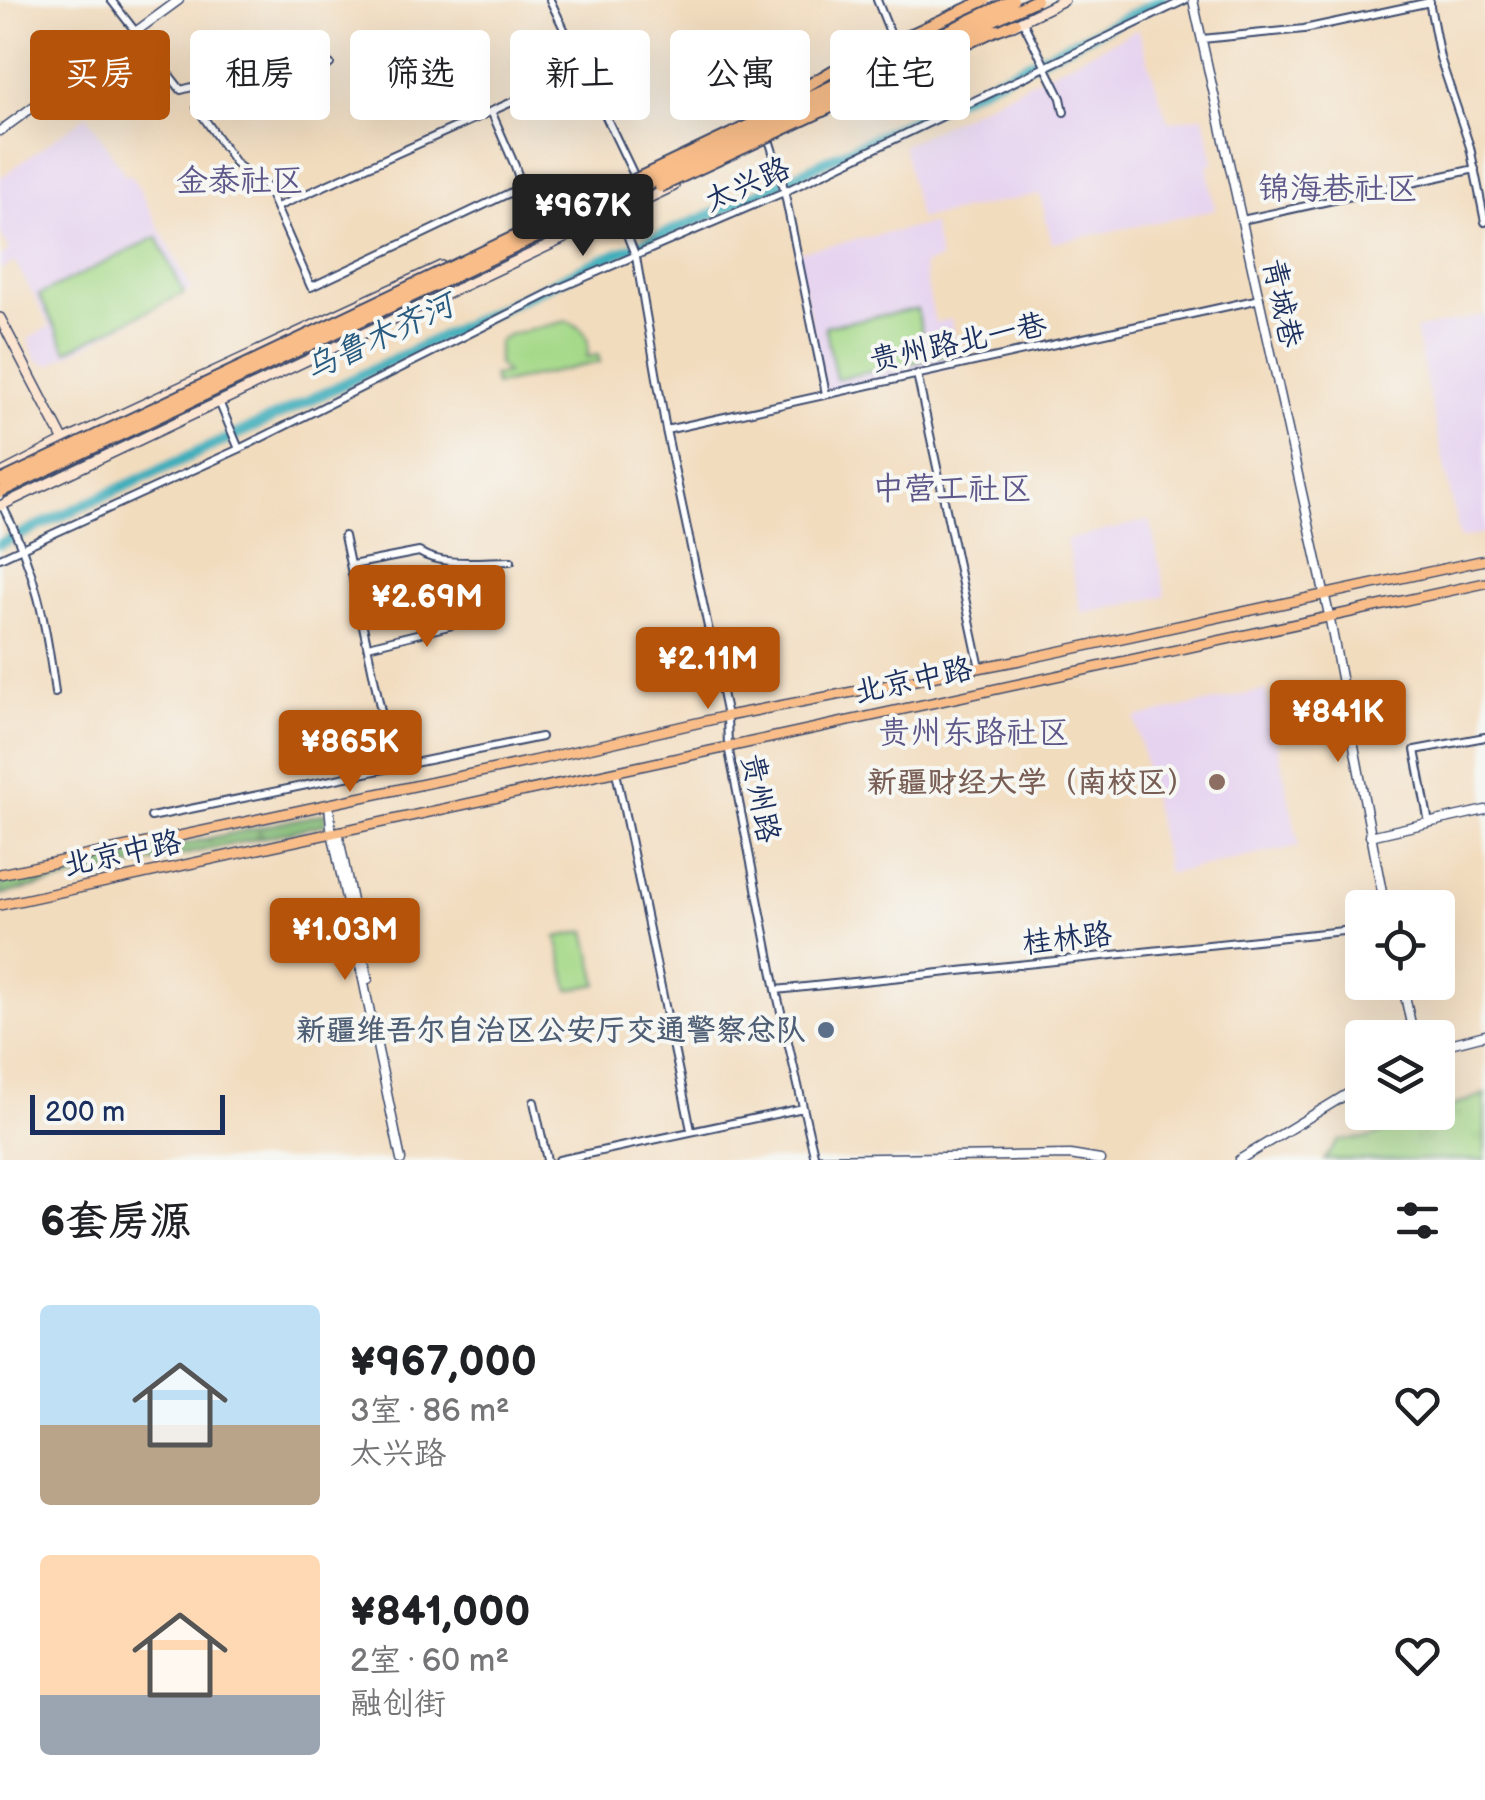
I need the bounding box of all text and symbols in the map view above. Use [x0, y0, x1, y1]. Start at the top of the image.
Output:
chip: 买房 [30, 30, 170, 120]
chip: 租房 [190, 30, 330, 120]
chip: 筛选 [350, 30, 490, 120]
chip: 新上 [510, 30, 650, 120]
chip: 公寓 [670, 30, 810, 120]
chip: 住宅 [830, 30, 970, 120]
street label: 太兴路 [699, 150, 796, 220]
district label: 金泰社区 [176, 162, 304, 201]
district label: 锦海巷社区 [1258, 170, 1418, 209]
pin: ¥967K [513, 174, 653, 259]
text: ¥967K [534, 187, 632, 226]
street label: 青城巷 [1255, 255, 1309, 351]
water label: 乌鲁木齐河 [299, 284, 465, 389]
street label: 贵州路北一巷 [866, 307, 1050, 379]
district label: 中营工社区 [872, 470, 1032, 509]
pin: ¥2.69M [346, 565, 508, 650]
text: ¥2.69M [371, 578, 483, 617]
pin: ¥2.11M [627, 627, 789, 712]
text: ¥2.11M [658, 640, 758, 679]
street label: 北京中路 [851, 651, 976, 711]
pin: ¥841K [1268, 680, 1408, 765]
text: ¥841K [1292, 693, 1384, 732]
pin: ¥865K [280, 710, 420, 795]
district label: 贵州东路社区 [878, 714, 1070, 753]
text: ¥865K [301, 723, 399, 762]
street label: 贵州路 [734, 751, 786, 846]
place label: 新疆财经大学（南校区） [867, 765, 1197, 801]
marker: 新疆财经大学（南校区） [1206, 771, 1228, 793]
street label: 北京中路 [60, 824, 185, 884]
map controls [1345, 890, 1455, 1130]
button: locate [1345, 890, 1455, 1000]
pin: ¥1.03M [264, 898, 426, 983]
text: ¥1.03M [292, 911, 398, 950]
street label: 桂林路 [1020, 916, 1114, 962]
place label: 新疆维吾尔自治区公安厅交通警察总队 [296, 1013, 806, 1049]
marker: 新疆维吾尔自治区公安厅交通警察总队 [815, 1019, 837, 1041]
button: layers [1345, 1020, 1455, 1130]
scale bar [30, 1090, 225, 1134]
text: 200 m [45, 1096, 125, 1129]
icon: filters [1390, 1193, 1445, 1248]
text: 6套房源 [40, 1197, 191, 1248]
text: ¥967,000 [350, 1337, 537, 1388]
icon: home [120, 1345, 240, 1465]
icon: heart [1390, 1378, 1445, 1433]
text: 3室 · 86 m² [350, 1392, 510, 1431]
text: 太兴路 [350, 1435, 446, 1474]
text: ¥841,000 [350, 1587, 530, 1638]
icon: home [120, 1595, 240, 1715]
icon: heart [1390, 1628, 1445, 1683]
text: 2室 · 60 m² [350, 1642, 509, 1681]
text: 融创街 [350, 1685, 446, 1724]

